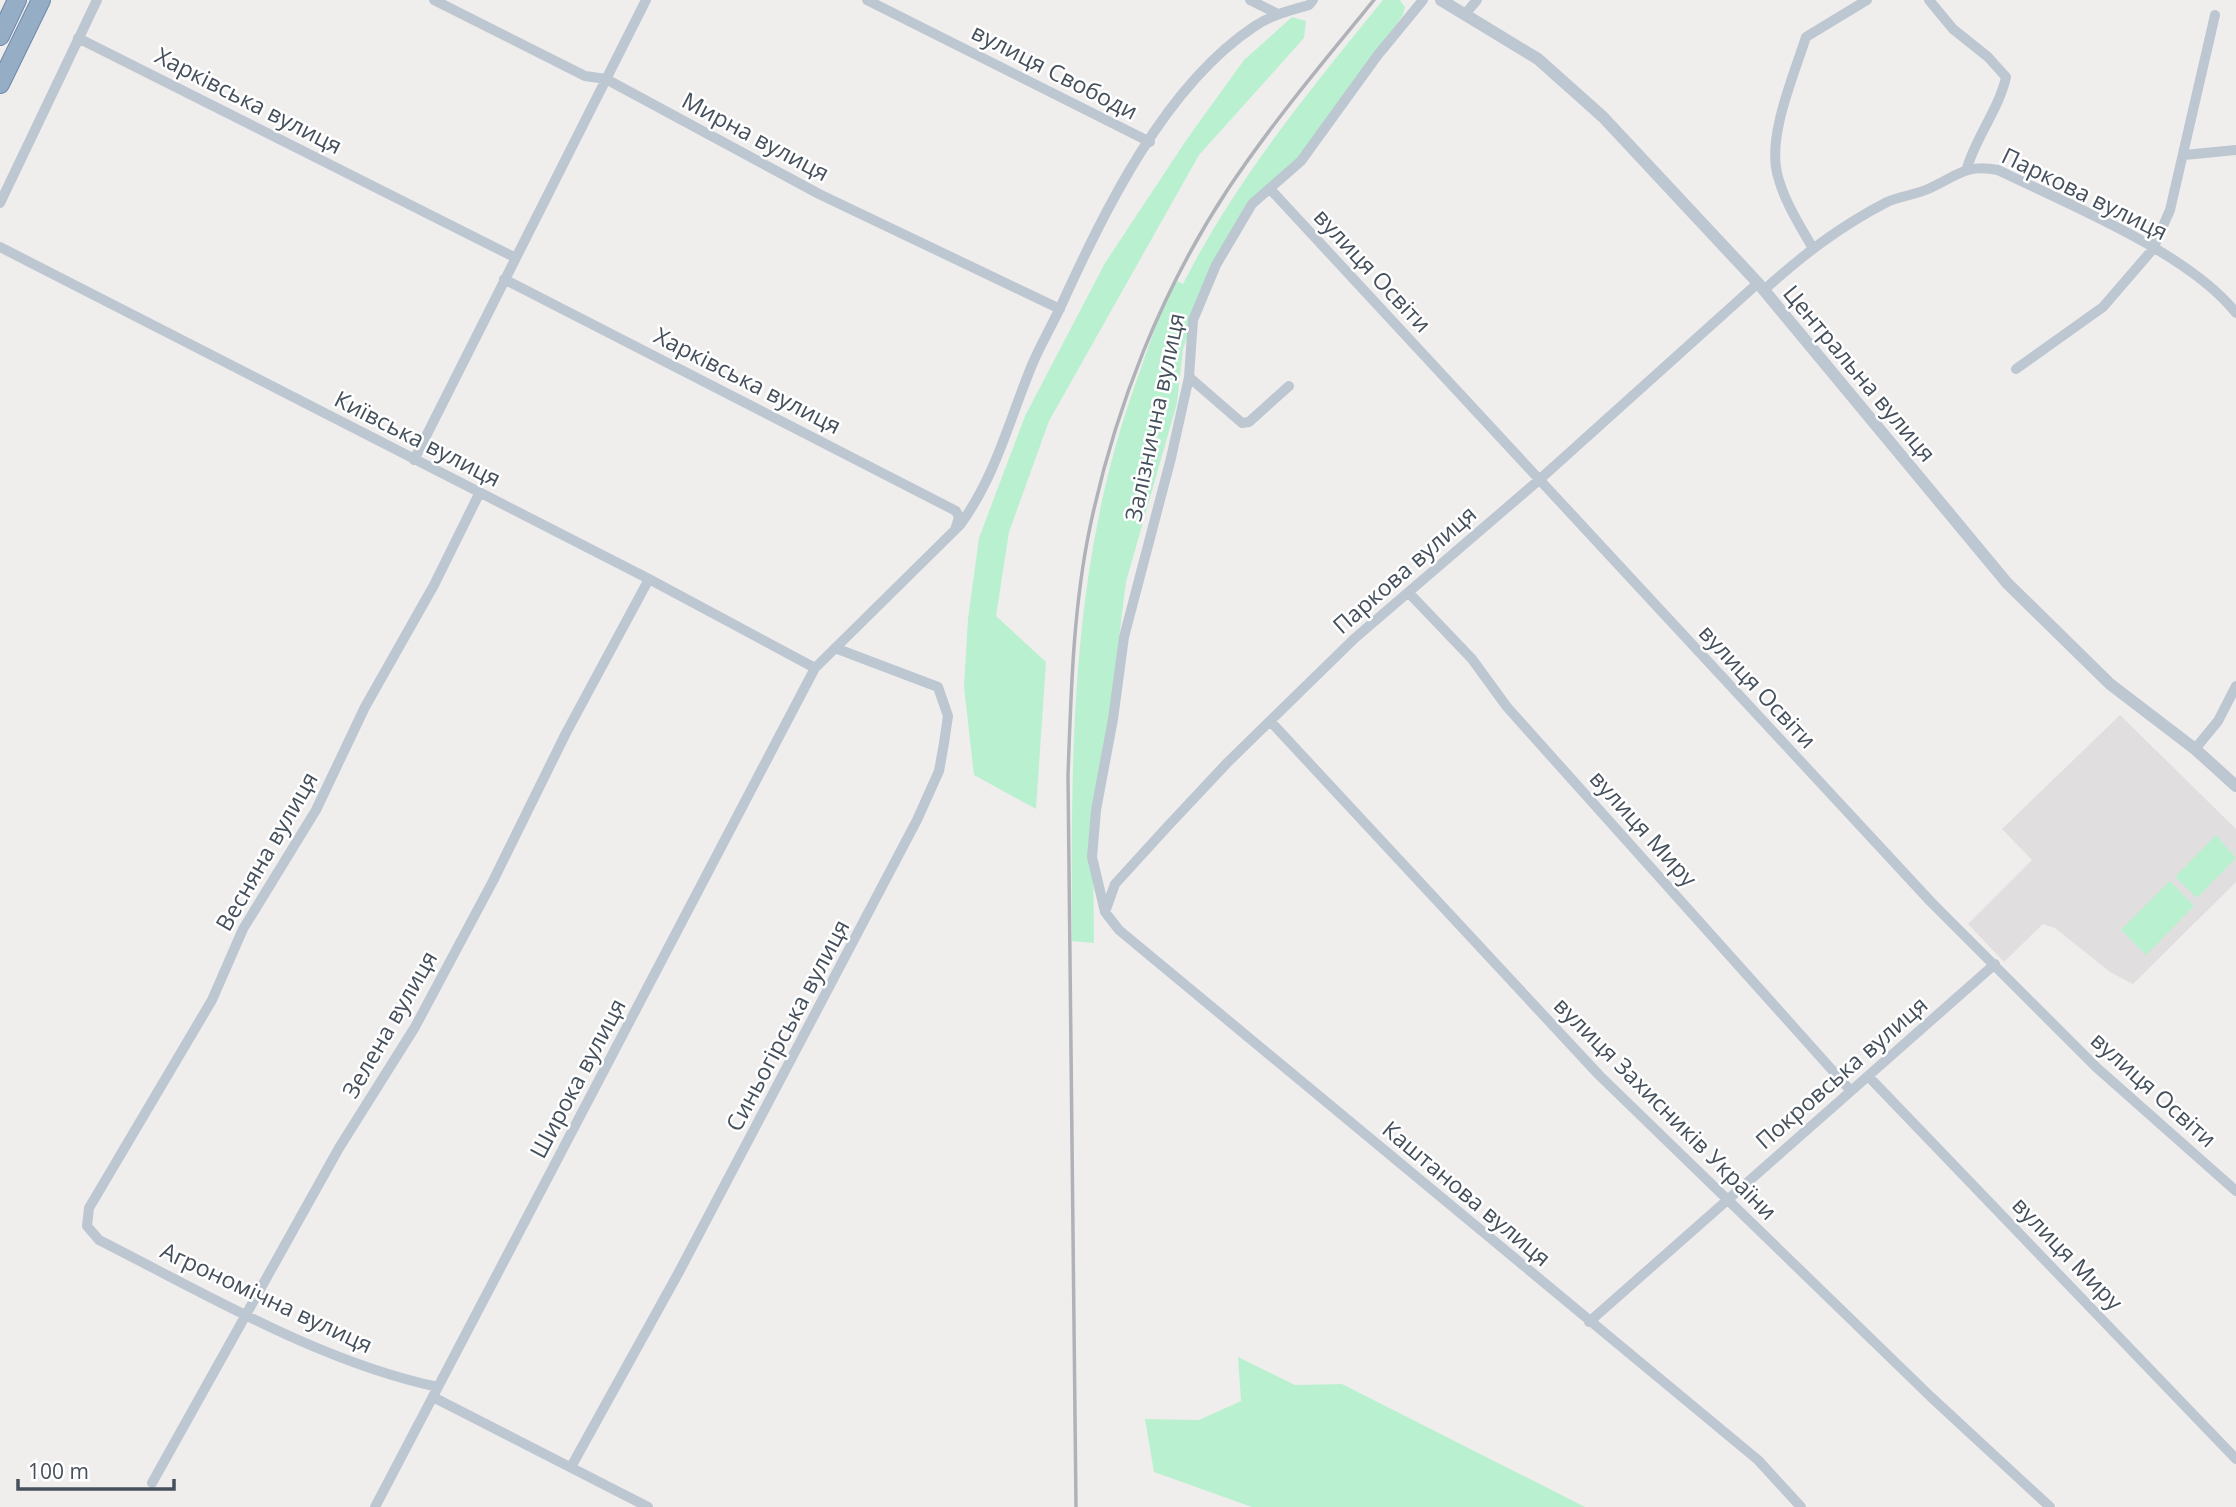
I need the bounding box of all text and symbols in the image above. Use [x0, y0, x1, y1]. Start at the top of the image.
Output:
street label: вулиця Свободи [966, 15, 1144, 127]
street label: Харківська вулиця [150, 39, 348, 161]
street label: Мирна вулиця [677, 84, 835, 188]
street label: Паркова вулиця [1997, 139, 2173, 247]
street label: вулиця Освіти [1307, 201, 1439, 339]
street label: Центральна вулиця [1776, 278, 1944, 468]
street label: Залізнична вулиця [1116, 310, 1192, 524]
street label: Харківська вулиця [649, 319, 847, 441]
street label: Київська вулиця [329, 382, 507, 494]
street label: Паркова вулиця [1325, 498, 1483, 640]
street label: вулиця Освіти [1692, 617, 1824, 755]
street label: вулиця Миру [1583, 763, 1705, 894]
street label: Весняна вулиця [207, 765, 325, 937]
street label: Синьогірська вулиця [718, 913, 856, 1137]
street label: Зелена вулиця [334, 944, 444, 1104]
street label: Покровська вулиця [1748, 988, 1934, 1156]
street label: вулиця Захисників України [1547, 989, 1785, 1227]
street label: Широка вулиця [521, 993, 633, 1163]
street label: вулиця Освіти [2084, 1024, 2224, 1154]
street label: Каштанова вулиця [1376, 1113, 1558, 1273]
street label: вулиця Миру [2006, 1189, 2131, 1317]
street label: Агрономічна вулиця [156, 1234, 378, 1360]
scale bar [18, 1448, 173, 1492]
text: 100 m [28, 1457, 89, 1485]

